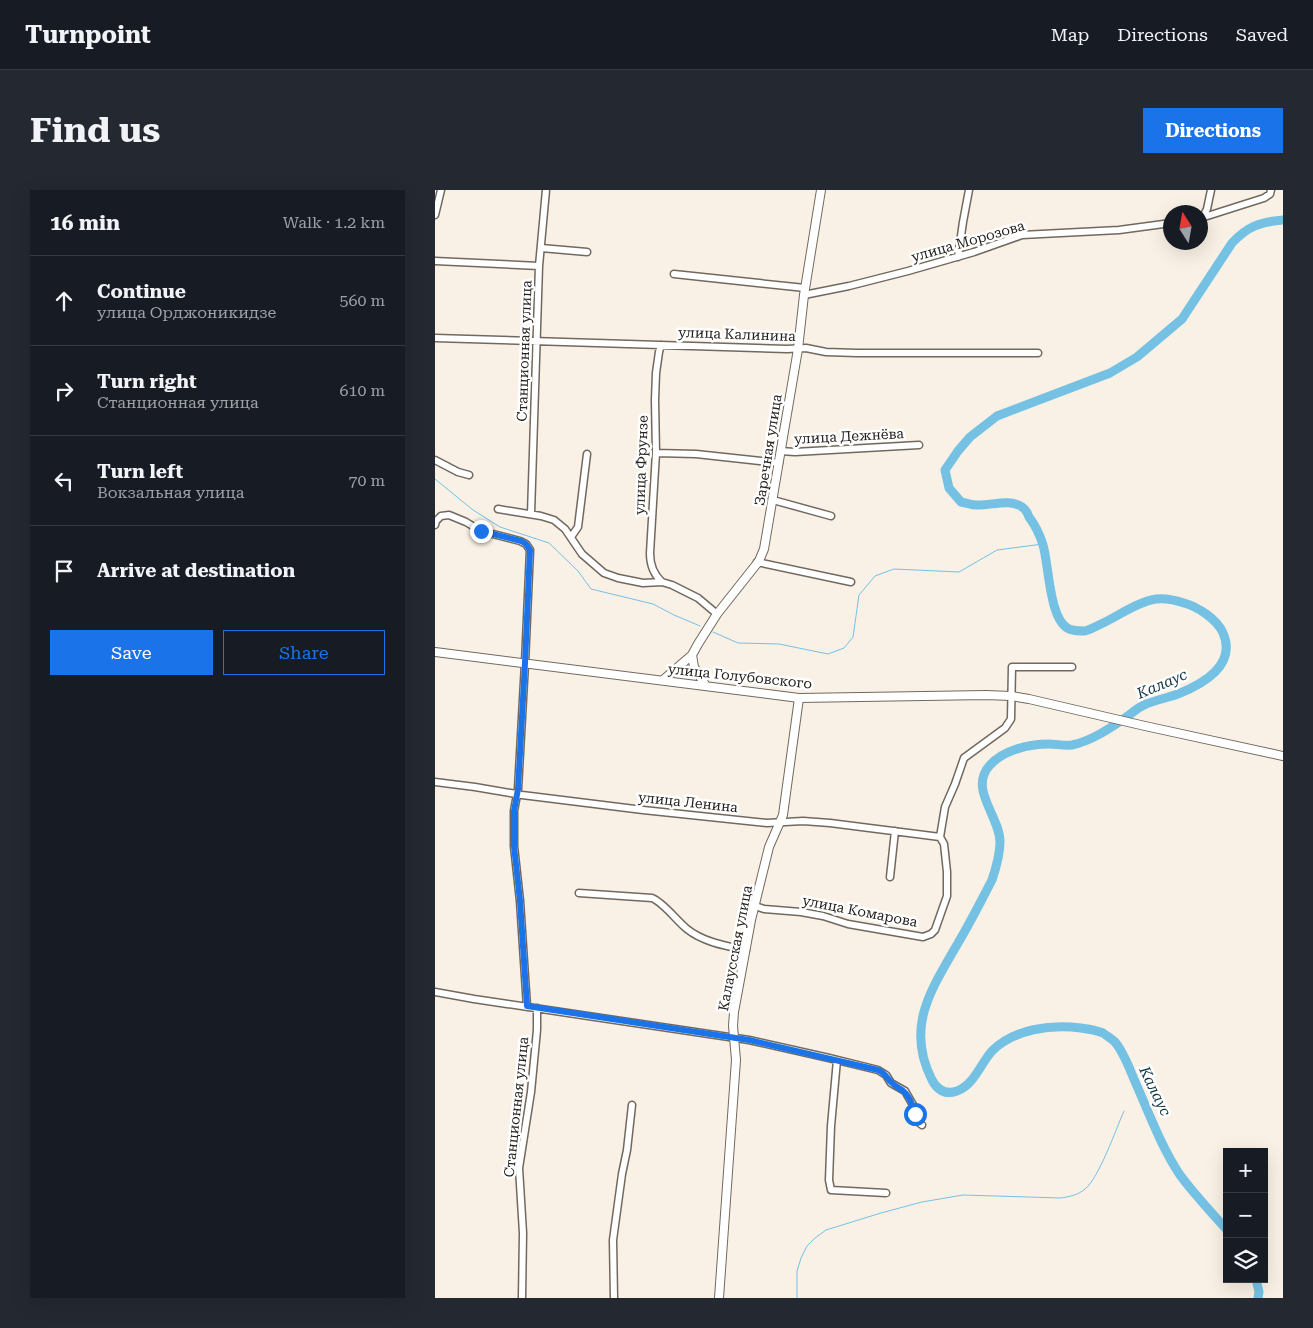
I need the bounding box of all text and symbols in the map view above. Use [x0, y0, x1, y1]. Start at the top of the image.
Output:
text: Turnpoint [25, 21, 151, 49]
text: Map [1051, 24, 1089, 45]
text: Directions [1117, 24, 1208, 45]
text: Saved [1236, 24, 1288, 45]
button: Directions [1143, 108, 1283, 153]
text: Find us [30, 110, 160, 151]
north arrow [1163, 205, 1208, 250]
text: 16 min [50, 211, 120, 235]
text: Walk · 1.2 km [283, 213, 385, 232]
street label: улица Морозова [910, 217, 1027, 265]
text: Continue [97, 280, 186, 303]
street label: Станционная улица [514, 280, 534, 422]
icon: ahead [50, 287, 78, 315]
text: 560 m [339, 291, 385, 310]
text: улица Орджоникидзе [97, 303, 276, 322]
street label: улица Калинина [678, 324, 796, 344]
text: Turn right [97, 370, 197, 393]
icon: right [50, 377, 78, 405]
text: 610 m [339, 381, 385, 400]
street label: Заречная улица [751, 392, 785, 507]
text: Станционная улица [97, 393, 259, 412]
street label: улица Фрунзе [631, 415, 651, 515]
street label: улица Дежнёва [794, 425, 905, 447]
text: Turn left [97, 460, 183, 483]
icon: left [50, 467, 78, 495]
text: 70 m [348, 471, 385, 490]
text: Вокзальная улица [97, 483, 244, 502]
route end [470, 520, 493, 543]
icon: arrive [50, 557, 78, 585]
text: Arrive at destination [97, 559, 295, 582]
button: Save [50, 630, 213, 675]
button: Share [223, 630, 385, 675]
street label: улица Голубовского [667, 660, 813, 692]
water label: Калаус [1133, 665, 1190, 703]
street label: улица Ленина [637, 789, 739, 815]
street label: Калаусская улица [715, 883, 755, 1012]
street label: улица Комарова [801, 892, 919, 930]
street label: Станционная улица [501, 1035, 531, 1178]
water label: Калаус [1135, 1062, 1175, 1119]
route start [904, 1103, 927, 1126]
map controls [1223, 1148, 1268, 1283]
button: + [1223, 1148, 1268, 1193]
button: − [1223, 1193, 1268, 1238]
button: layers [1223, 1238, 1268, 1283]

